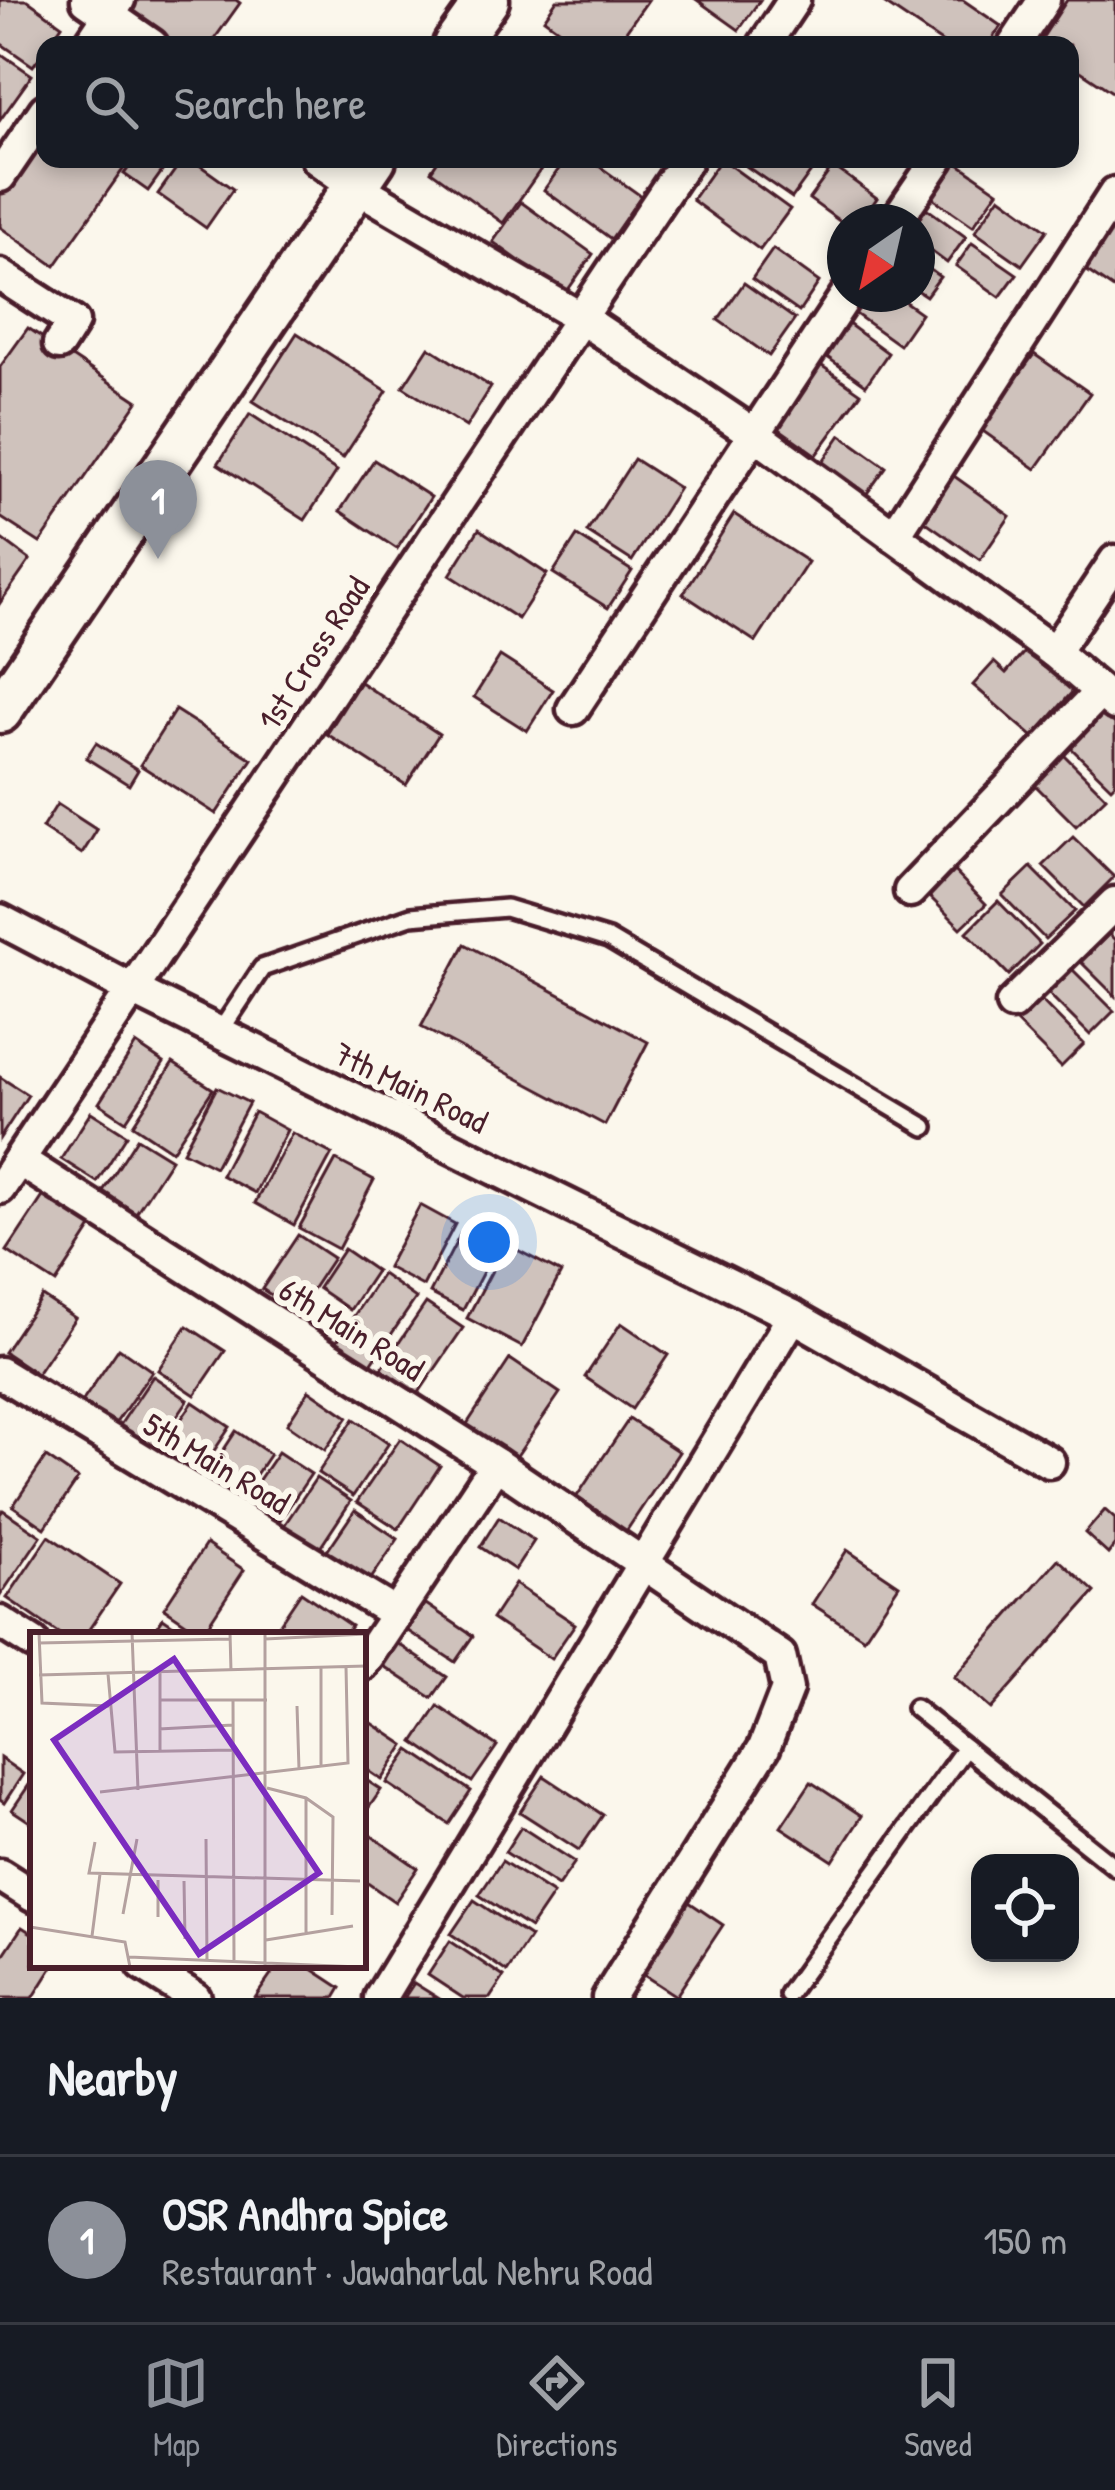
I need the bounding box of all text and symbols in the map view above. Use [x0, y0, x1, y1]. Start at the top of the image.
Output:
search box [36, 36, 1079, 168]
icon: search [78, 69, 144, 135]
text: Search here [174, 72, 366, 133]
north arrow [827, 204, 935, 312]
pin: 1 [119, 460, 197, 559]
street label: 1st Cross Road [247, 568, 379, 738]
street label: 7th Main Road [327, 1031, 495, 1143]
your location [459, 1212, 519, 1272]
street label: 6th Main Road [271, 1267, 433, 1391]
street label: 5th Main Road [136, 1402, 298, 1524]
inset map [30, 1632, 366, 1968]
map controls [971, 1854, 1079, 1962]
button: locate [971, 1854, 1079, 1962]
text: Nearby [48, 2042, 178, 2111]
text: OSR Andhra Spice [162, 2183, 448, 2244]
text: 1 [80, 2213, 94, 2266]
text: 150 m [983, 2213, 1067, 2266]
text: Restaurant · Jawaharlal Nehru Road [162, 2244, 653, 2297]
tab: Map [143, 2350, 209, 2466]
tab: Directions [496, 2350, 618, 2466]
tab: Saved [904, 2350, 972, 2466]

